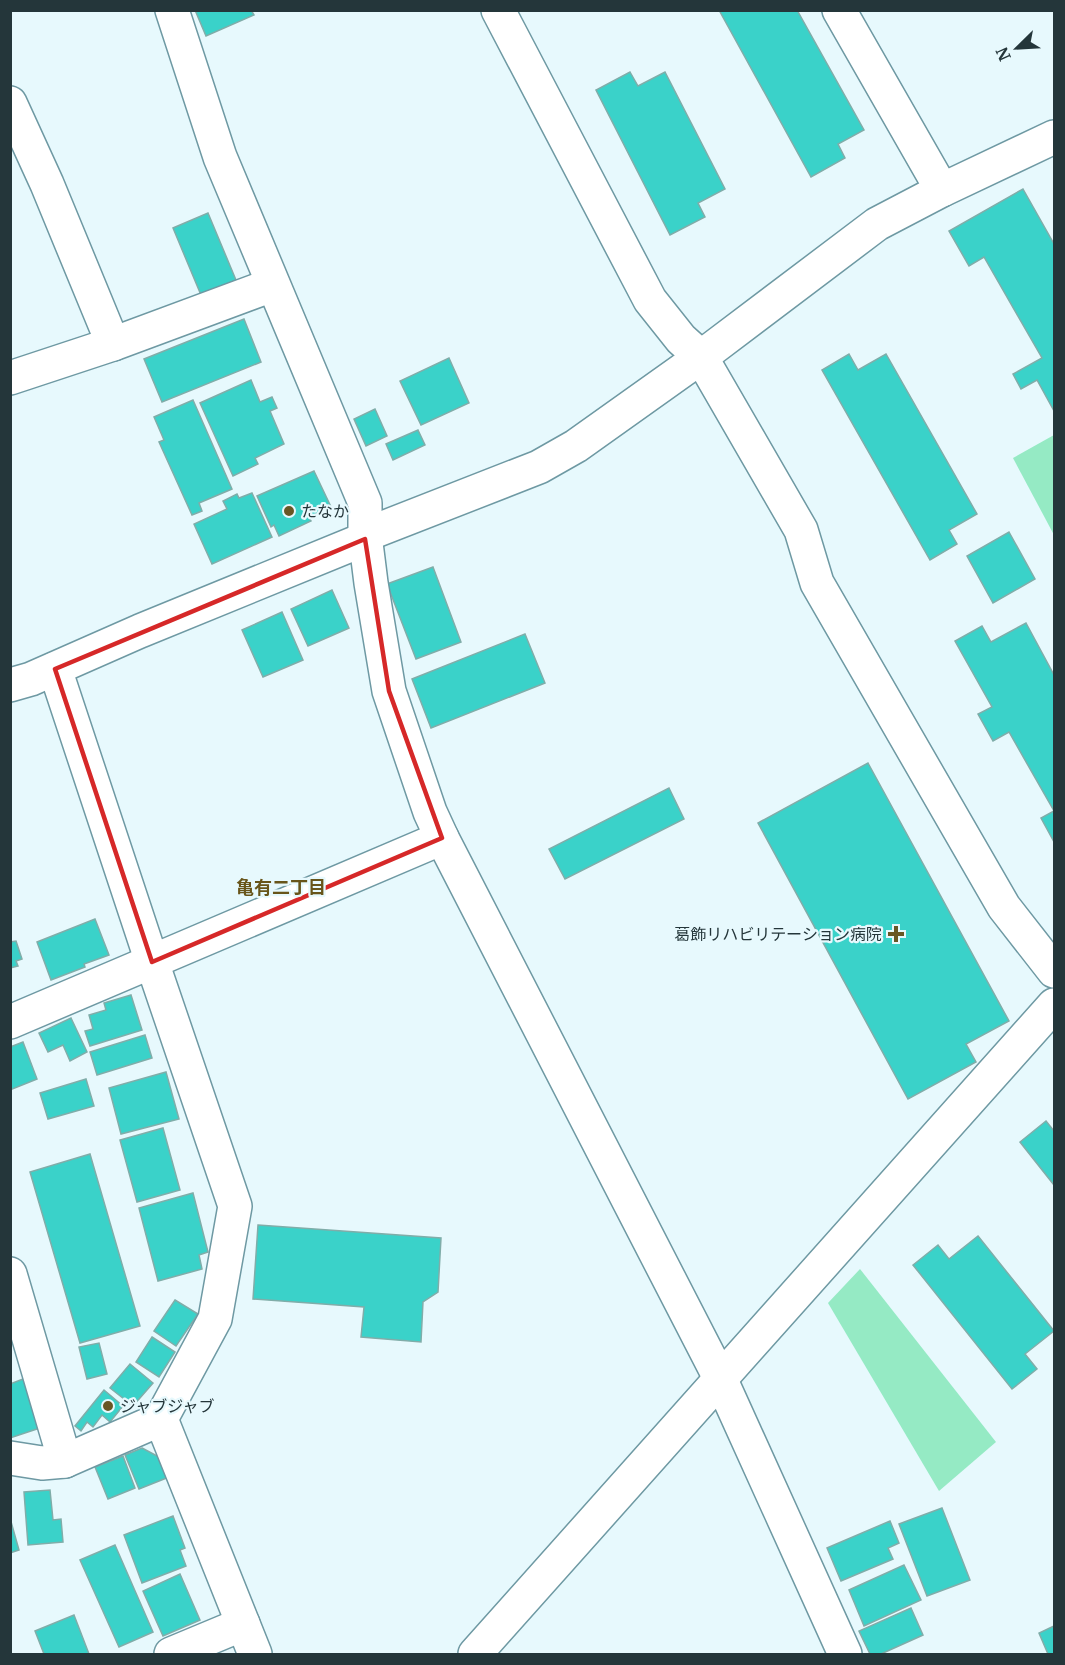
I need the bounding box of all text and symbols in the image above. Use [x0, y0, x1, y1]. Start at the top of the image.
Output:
north arrow [987, 18, 1047, 78]
text: N [991, 44, 1015, 64]
place label: たなか [301, 501, 349, 521]
marker: たなか [282, 504, 296, 518]
district label: 亀有二丁目 [236, 876, 326, 899]
place label: 葛飾リハビリテーション病院 [674, 924, 882, 944]
marker: 葛飾リハビリテーション病院 [887, 925, 905, 943]
place label: ジャブジャブ [120, 1396, 214, 1416]
marker: ジャブジャブ [101, 1399, 115, 1413]

